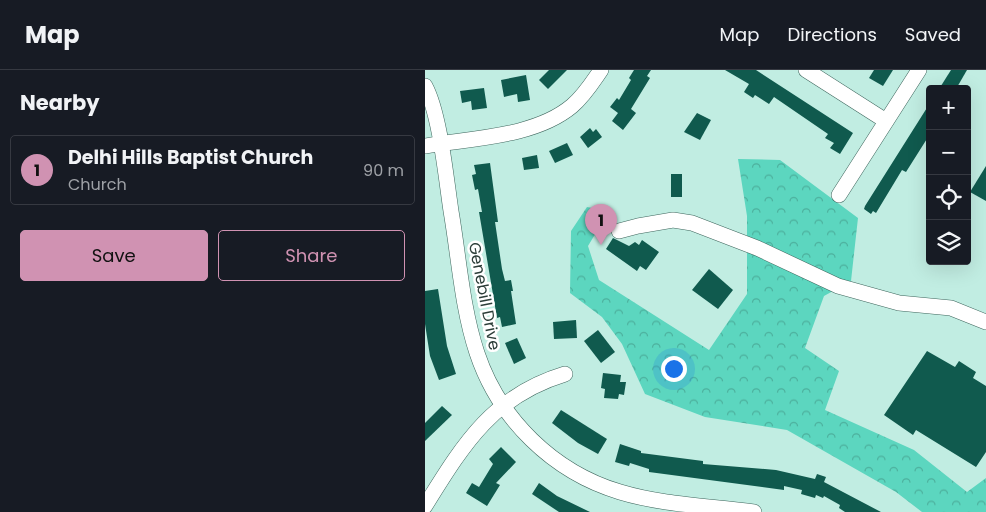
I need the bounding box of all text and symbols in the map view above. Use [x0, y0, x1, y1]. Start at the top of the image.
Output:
text: Map [25, 18, 80, 51]
text: Map [720, 22, 759, 47]
text: Directions [787, 22, 877, 47]
text: Saved [905, 22, 961, 47]
map controls [926, 85, 971, 265]
button: + [926, 85, 971, 130]
text: Nearby [20, 88, 100, 117]
button: − [926, 130, 971, 175]
text: Delhi Hills Baptist Church [68, 144, 313, 171]
text: 1 [34, 159, 40, 182]
text: 90 m [363, 159, 404, 182]
text: Church [68, 173, 127, 196]
button: locate [926, 175, 971, 220]
pin: 1 [585, 204, 617, 245]
button: layers [926, 220, 971, 265]
button: Save [20, 230, 208, 281]
button: Share [218, 230, 405, 281]
street label: Genebill Drive [463, 240, 506, 352]
your location [661, 356, 687, 382]

